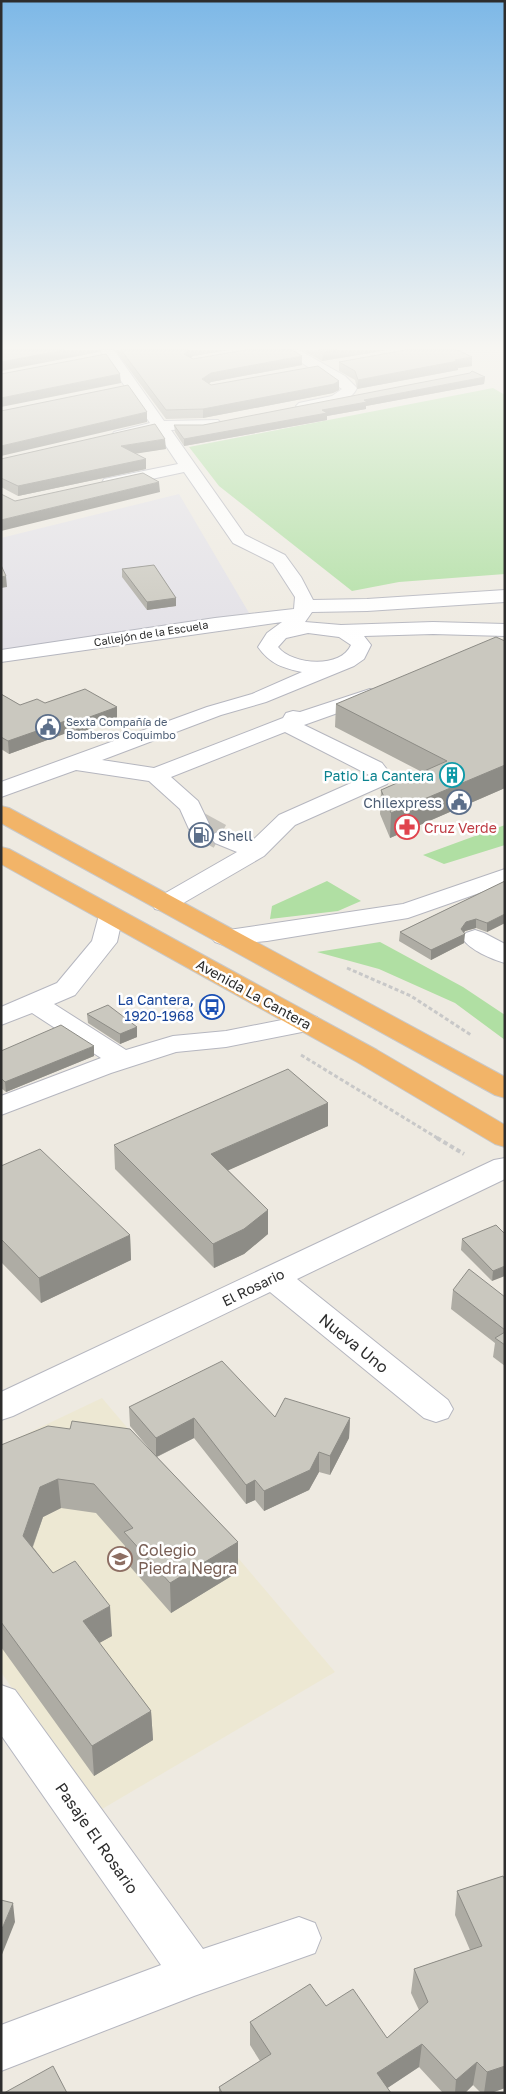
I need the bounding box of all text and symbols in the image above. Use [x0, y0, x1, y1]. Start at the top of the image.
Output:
street label: Callejón de la Escuela [93, 618, 209, 648]
public building icon: Sexta Compañía de Bomberos Coquimbo [35, 714, 61, 740]
place label: Sexta Compañía de Bomberos Coquimbo [66, 715, 176, 741]
building icon: Patio La Cantera [439, 762, 465, 788]
place label: Patio La Cantera [324, 767, 434, 784]
public building icon: Chilexpress [446, 789, 472, 815]
place label: Chilexpress [363, 794, 442, 811]
pharmacy icon: Cruz Verde [394, 814, 420, 840]
place label: Cruz Verde [424, 819, 497, 836]
fuel station icon: Shell [188, 822, 214, 848]
place label: Shell [218, 827, 253, 844]
street label: Avenida La Cantera [193, 955, 315, 1033]
place label: La Cantera, 1920-1968 [117, 991, 194, 1024]
bus stop icon: La Cantera, 1920-1968 [199, 994, 225, 1020]
street label: El Rosario [219, 1265, 287, 1309]
street label: Nueva Uno [315, 1309, 393, 1377]
place label: Colegio Piedra Negra [138, 1540, 237, 1578]
school or university icon: Colegio Piedra Negra [107, 1546, 133, 1572]
street label: Pasaje El Rosario [51, 1778, 143, 1898]

